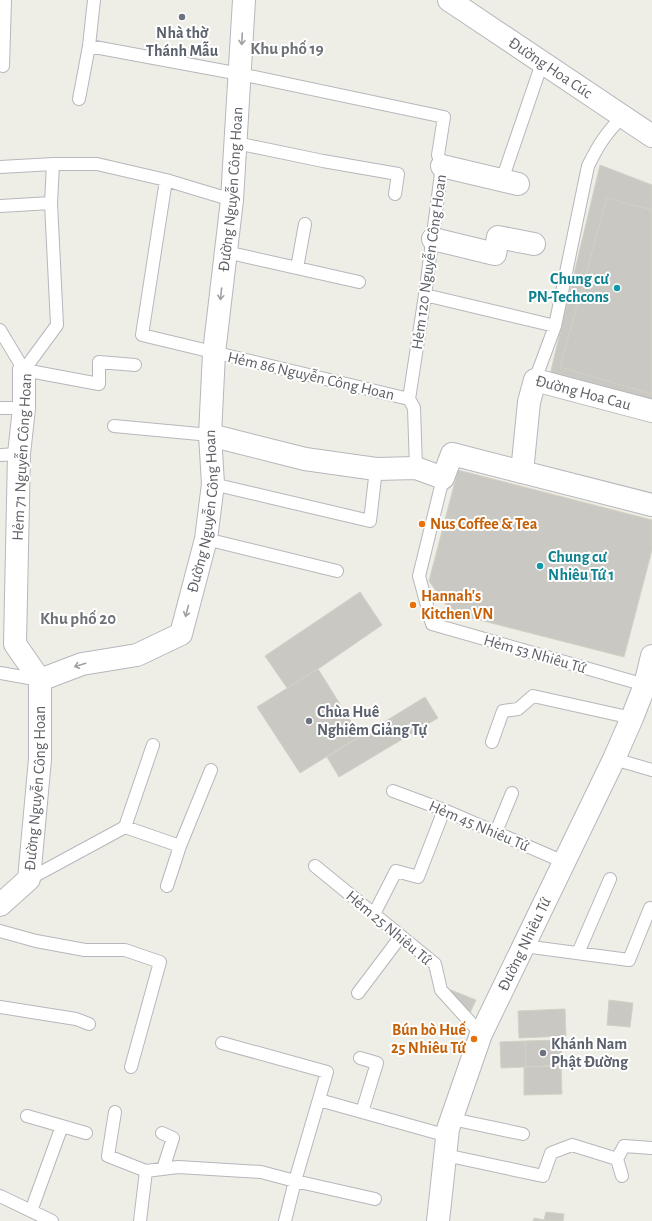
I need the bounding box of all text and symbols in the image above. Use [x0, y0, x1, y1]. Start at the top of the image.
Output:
marker: Nhà thờ Thánh Mẫu [177, 12, 187, 22]
place label: Nhà thờ Thánh Mẫu [146, 25, 219, 59]
one-way arrow [238, 32, 246, 45]
street label: Đường Hoa Cúc [506, 34, 595, 101]
district label: Khu phố 19 [250, 40, 324, 57]
street label: Đường Nguyễn Công Hoan [216, 106, 246, 273]
street label: Hẻm 120 Nguyễn Công Hoan [407, 173, 450, 351]
place label: Chung cư PN-Techcons [528, 271, 609, 305]
marker: Chung cư PN-Techcons [612, 283, 622, 293]
one-way arrow [217, 287, 225, 300]
street label: Hẻm 86 Nguyễn Công Hoan [226, 347, 396, 404]
street label: Đường Hoa Cau [534, 372, 633, 413]
street label: Hẻm 71 Nguyễn Công Hoan [8, 373, 35, 541]
street label: Đường Nguyễn Công Hoan [184, 429, 221, 595]
place label: Nus Coffee & Tea [430, 516, 538, 532]
marker: Nus Coffee & Tea [417, 519, 427, 529]
place label: Chung cư Nhiêu Tứ 1 [548, 549, 614, 583]
marker: Chung cư Nhiêu Tứ 1 [535, 561, 545, 571]
place label: Hannah's Kitchen VN [421, 588, 493, 622]
marker: Hannah's Kitchen VN [408, 600, 418, 610]
one-way arrow [183, 604, 190, 617]
district label: Khu phố 20 [40, 610, 116, 627]
street label: Hẻm 53 Nhiêu Tứ [482, 632, 588, 676]
one-way arrow [74, 662, 87, 669]
place label: Chùa Huê Nghiêm Giảng Tự [317, 704, 428, 738]
street label: Đường Nguyễn Công Hoan [22, 706, 48, 871]
marker: Chùa Huê Nghiêm Giảng Tự [304, 716, 314, 726]
street label: Hẻm 45 Nhiêu Tứ [427, 798, 532, 854]
street label: Hẻm 25 Nhiêu Tứ [343, 888, 435, 969]
street label: Đường Nhiêu Tứ [495, 894, 554, 994]
place label: Bún bò Huế 25 Nhiêu Tứ [391, 1021, 466, 1056]
marker: Bún bò Huế 25 Nhiêu Tứ [469, 1034, 479, 1044]
place label: Khánh Nam Phật Đường [551, 1036, 629, 1070]
marker: Khánh Nam Phật Đường [538, 1048, 548, 1058]

